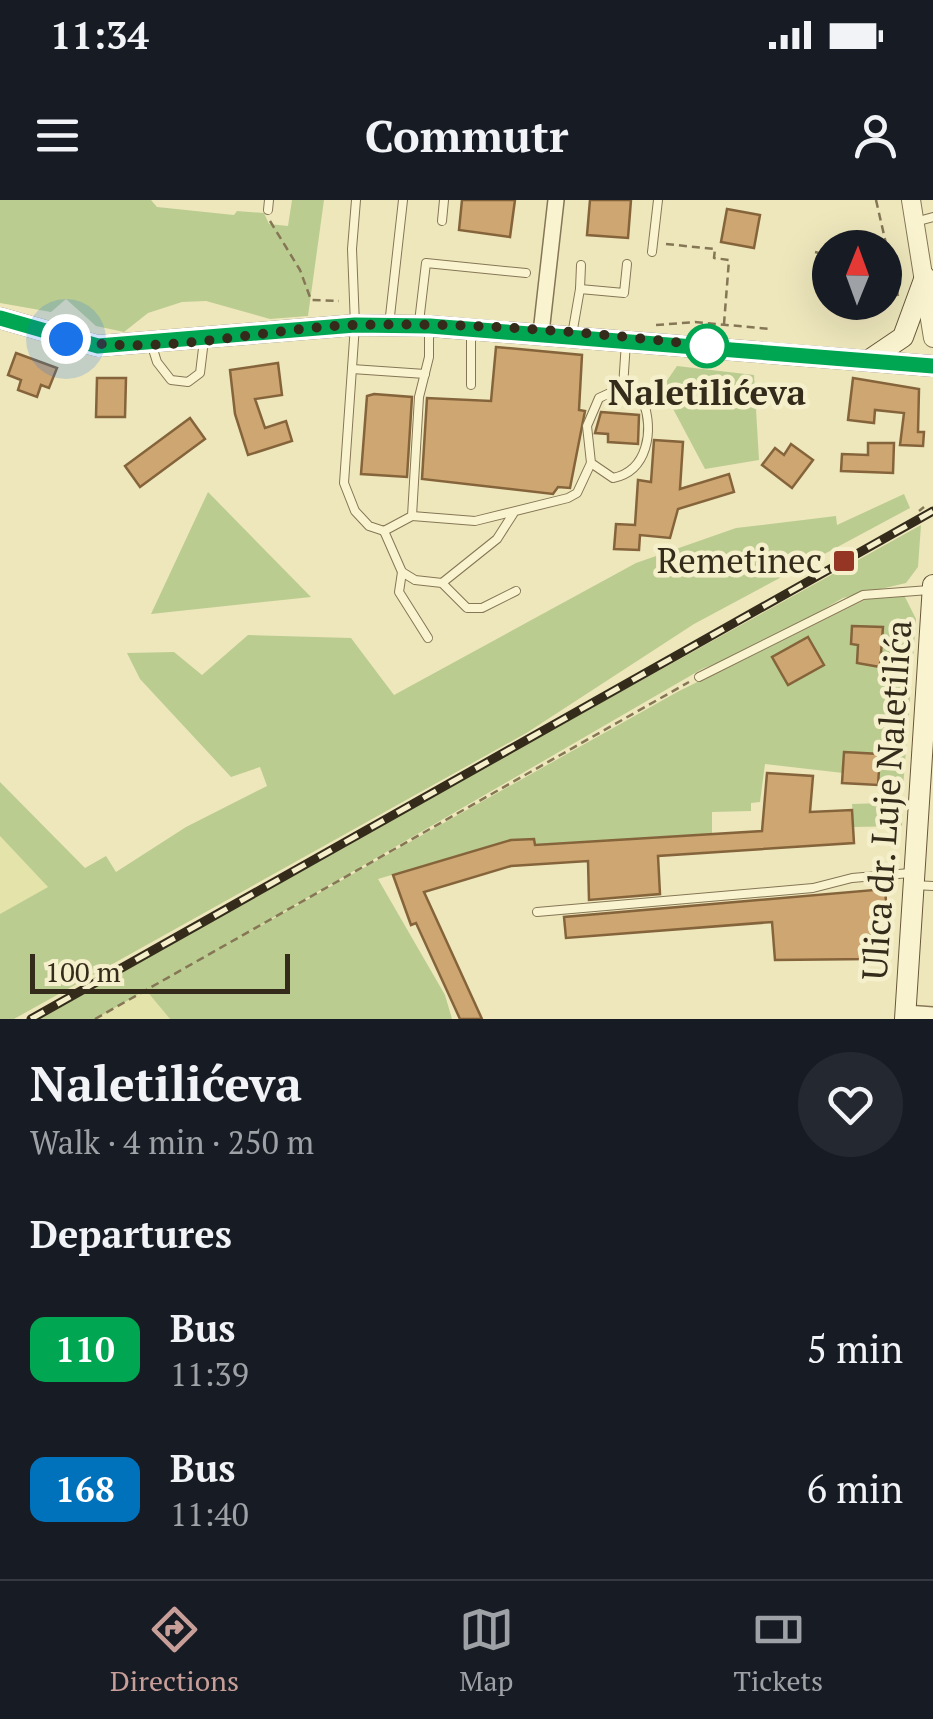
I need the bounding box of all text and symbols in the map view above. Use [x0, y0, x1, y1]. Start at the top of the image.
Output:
text: 11:34 [50, 10, 149, 60]
text: Commutr [365, 105, 568, 165]
icon: menu [30, 108, 85, 163]
icon: person [848, 108, 903, 163]
north arrow [812, 230, 902, 320]
map controls [812, 230, 902, 320]
your location [41, 314, 91, 364]
marker: Naletilićeva [686, 325, 728, 367]
place label: Naletilićeva [608, 369, 806, 415]
place label: Remetinec [657, 537, 822, 583]
marker: Remetinec [831, 548, 857, 574]
street label: Ulica dr. Luje Naletilića [850, 618, 922, 982]
scale bar [30, 949, 290, 994]
text: 100 m [45, 953, 121, 990]
text: Naletilićeva [30, 1051, 302, 1115]
button: heart [798, 1052, 903, 1157]
text: Walk · 4 min · 250 m [30, 1121, 314, 1163]
text: Departures [30, 1209, 232, 1259]
text: Bus [170, 1303, 235, 1353]
text: 5 min [807, 1324, 903, 1374]
text: 110 [55, 1326, 115, 1372]
text: 11:39 [170, 1353, 249, 1395]
text: Bus [170, 1443, 235, 1493]
text: 6 min [807, 1464, 903, 1514]
text: 168 [55, 1466, 115, 1512]
text: 11:40 [170, 1493, 249, 1535]
tab: Directions [110, 1602, 239, 1699]
tab: Map [459, 1602, 514, 1699]
tab: Tickets [734, 1602, 823, 1699]

